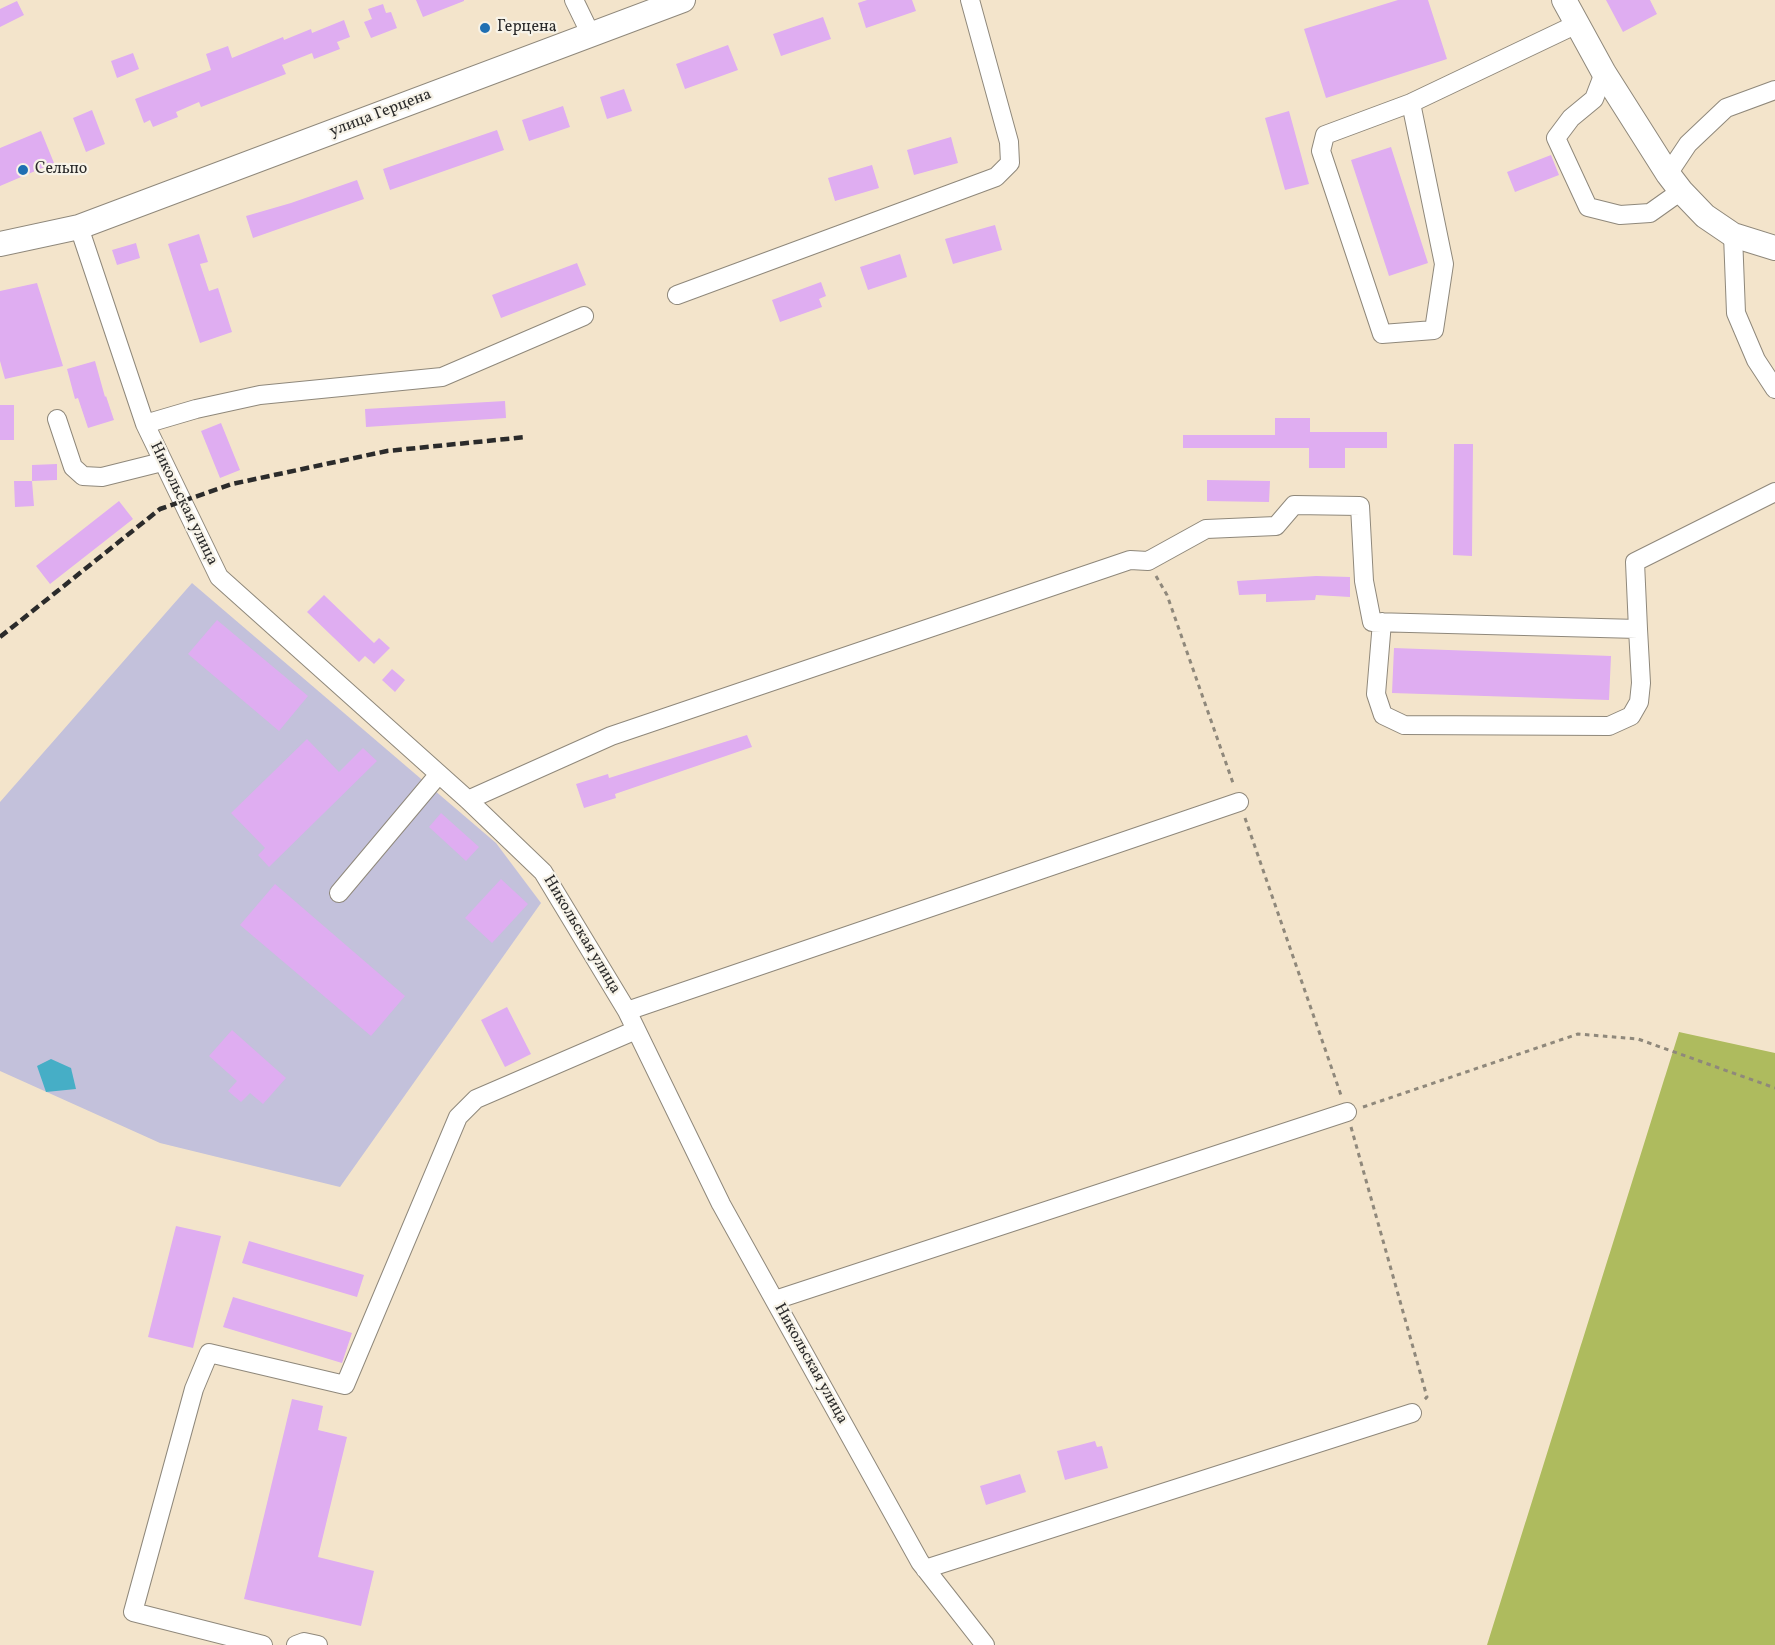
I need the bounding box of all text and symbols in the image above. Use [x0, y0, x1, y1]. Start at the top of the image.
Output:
place label: Герцена [497, 18, 557, 38]
marker: Герцена [478, 21, 492, 35]
street label: улица Герцена [327, 86, 435, 142]
place label: Сельпо [35, 160, 87, 180]
marker: Сельпо [16, 163, 30, 177]
street label: Никольская улица [145, 439, 221, 569]
street label: Никольская улица [538, 872, 624, 998]
street label: Никольская улица [769, 1300, 851, 1428]

